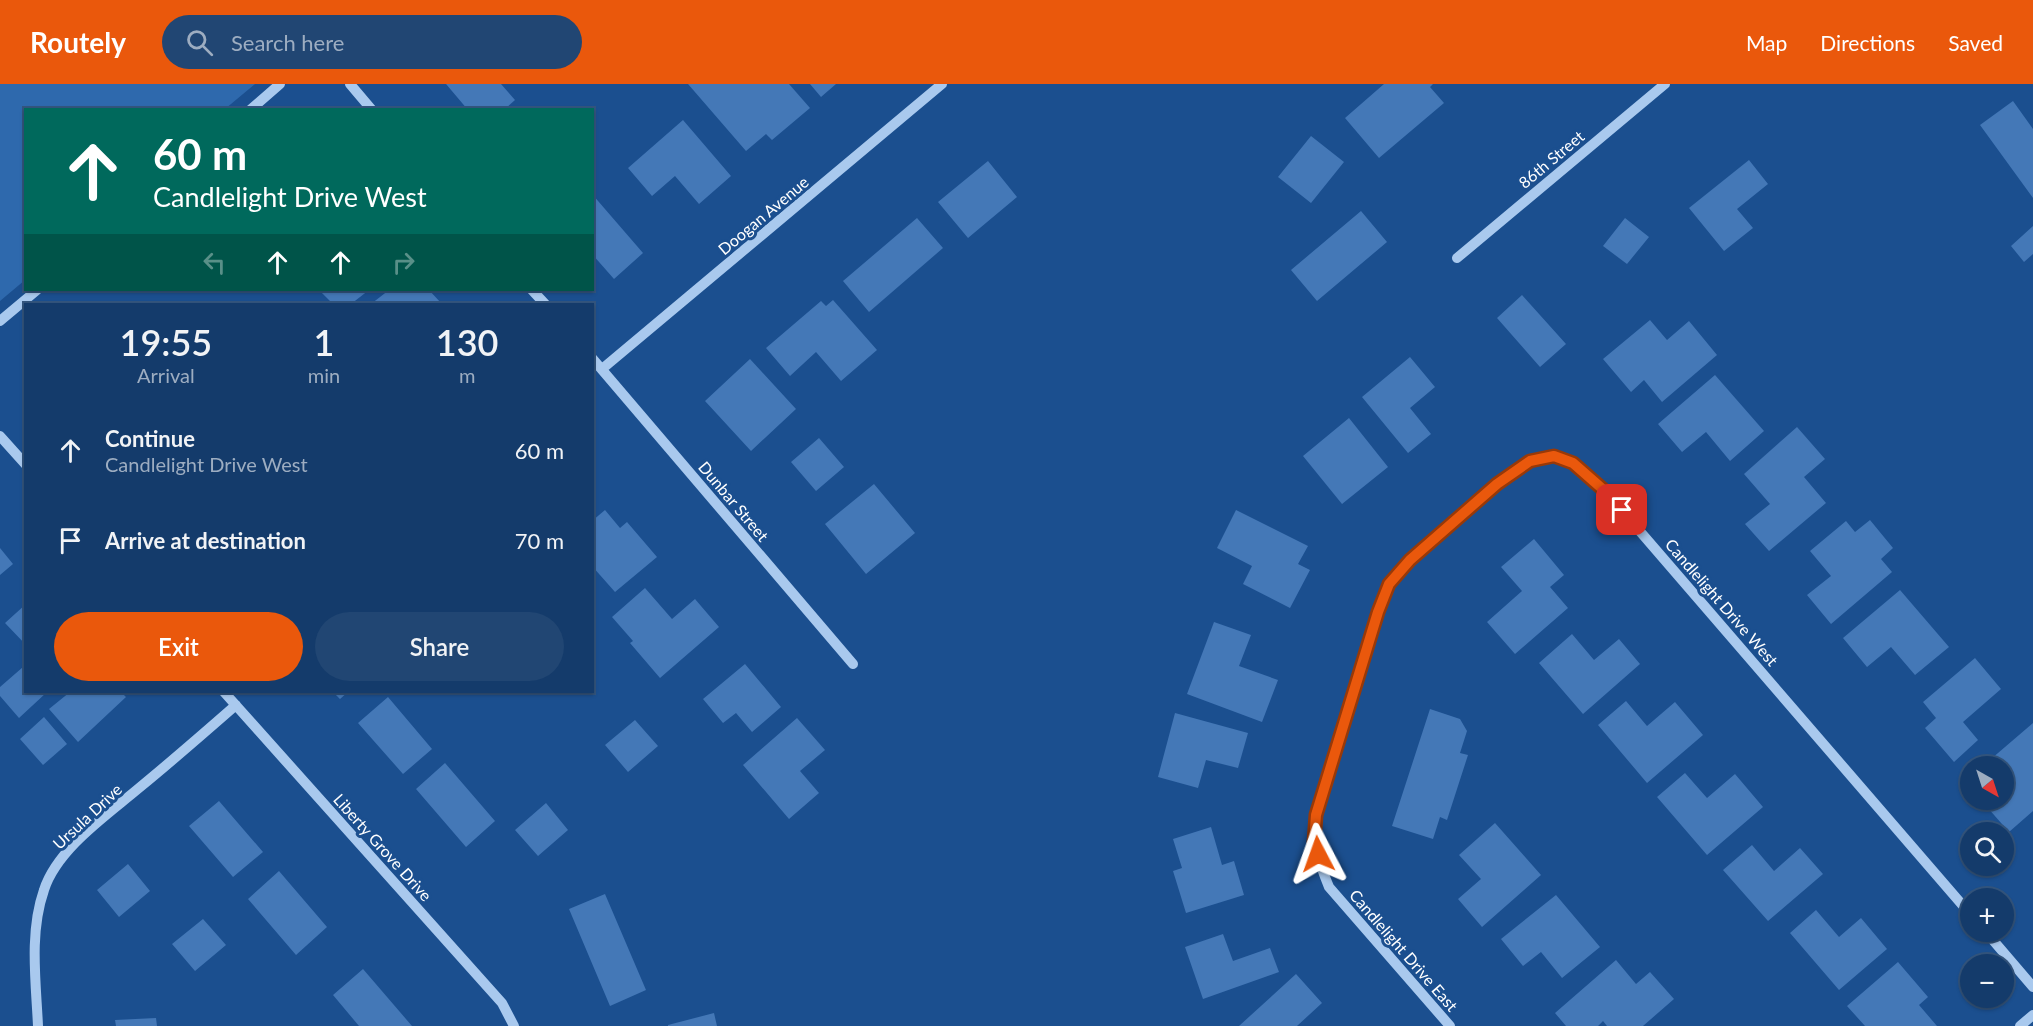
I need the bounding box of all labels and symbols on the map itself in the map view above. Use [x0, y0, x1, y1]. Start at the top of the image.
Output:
street label: 86th Street [1514, 126, 1588, 192]
street label: Doogan Avenue [714, 172, 812, 258]
street label: Dunbar Street [695, 457, 773, 545]
pin [1596, 484, 1647, 535]
street label: Candlelight Drive West [1662, 535, 1783, 670]
north arrow [1960, 756, 2014, 810]
street label: Ursula Drive [49, 779, 125, 853]
street label: Liberty Grove Drive [330, 790, 436, 904]
position arrow [1286, 822, 1350, 886]
street label: Candlelight Drive East [1346, 885, 1462, 1015]

